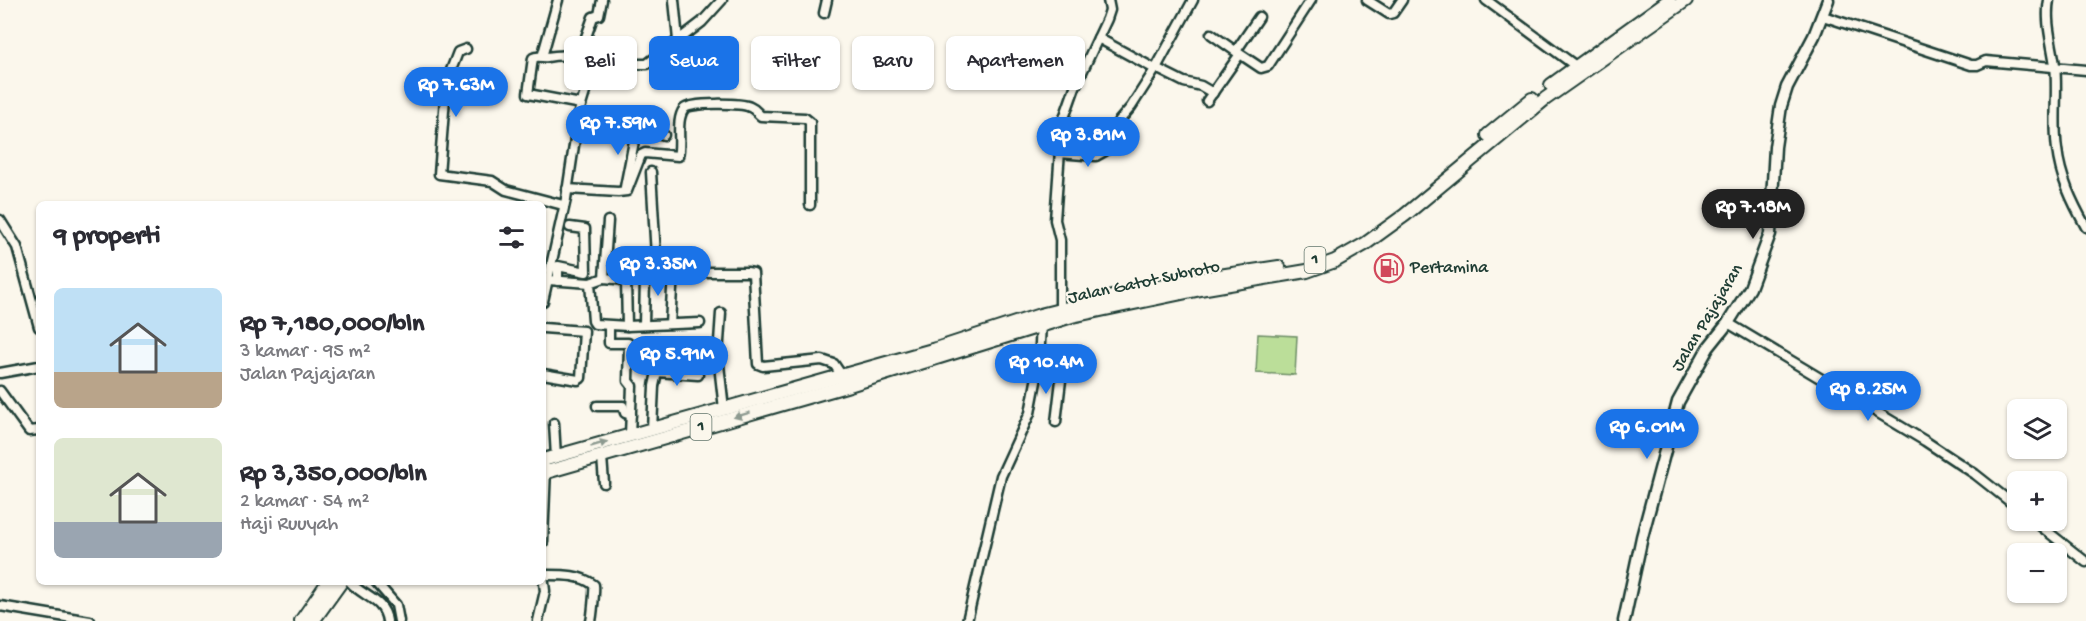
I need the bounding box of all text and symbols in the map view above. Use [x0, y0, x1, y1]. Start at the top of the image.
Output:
chip: Beli [564, 36, 637, 90]
chip: Sewa [649, 36, 739, 90]
chip: Filter [751, 36, 840, 90]
chip: Baru [852, 36, 934, 90]
chip: Apartemen [946, 36, 1085, 90]
pin: Rp 7.63M [394, 67, 518, 118]
text: Rp 7.63M [418, 75, 494, 98]
pin: Rp 7.59M [556, 105, 680, 156]
text: Rp 7.59M [580, 113, 656, 136]
pin: Rp 3.81M [1026, 117, 1150, 168]
text: Rp 3.81M [1051, 125, 1125, 148]
pin: Rp 7.18M [1691, 189, 1815, 240]
text: Rp 7.18M [1716, 197, 1790, 220]
icon: filters [495, 221, 528, 254]
text: 9 properti [54, 222, 160, 253]
pin: Rp 3.35M [596, 246, 720, 297]
road number: 1 [1304, 247, 1326, 273]
fuel station icon: Pertamina [1373, 252, 1405, 284]
text: Rp 3.35M [620, 254, 696, 277]
street label: Jalan Gatot Subroto [1066, 257, 1222, 309]
place label: Pertamina [1409, 258, 1489, 279]
street label: Jalan Pajajaran [1668, 260, 1749, 376]
text: Rp 7,180,000/bln [240, 310, 424, 341]
icon: home [102, 312, 174, 384]
pin: Rp 5.91M [615, 336, 739, 387]
text: 3 kamar · 95 m² [240, 341, 371, 364]
text: Rp 5.91M [640, 344, 714, 367]
pin: Rp 10.4M [984, 344, 1108, 395]
text: Rp 10.4M [1009, 352, 1083, 375]
text: Jalan Pajajaran [240, 364, 375, 387]
pin: Rp 8.25M [1806, 371, 1930, 422]
text: Rp 8.25M [1830, 379, 1906, 402]
map controls [2007, 399, 2067, 603]
button: layers [2007, 399, 2067, 459]
pin: Rp 6.01M [1585, 409, 1709, 460]
one-way arrow [733, 411, 751, 420]
road number: 1 [690, 414, 712, 440]
text: Rp 6.01M [1610, 417, 1684, 440]
one-way arrow [590, 439, 608, 448]
text: Rp 3,350,000/bln [240, 460, 427, 491]
icon: home [102, 462, 174, 534]
button: + [2007, 471, 2067, 531]
text: 2 kamar · 54 m² [240, 491, 370, 514]
text: Haji Ruuyah [240, 514, 338, 537]
button: − [2007, 543, 2067, 603]

